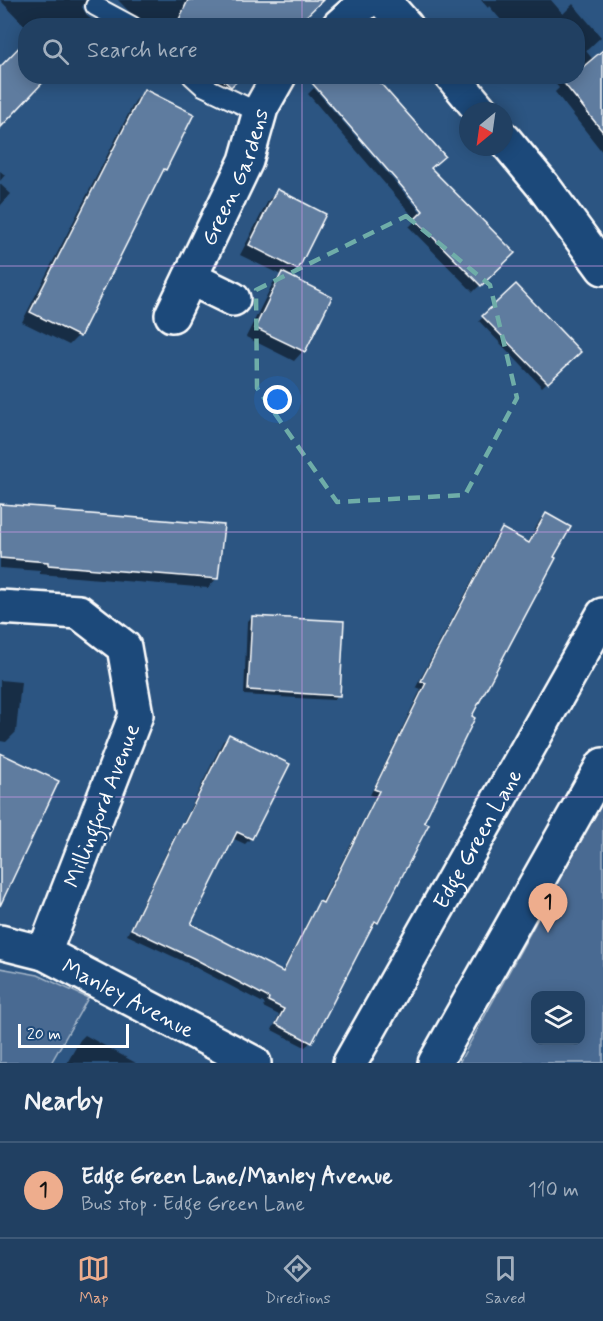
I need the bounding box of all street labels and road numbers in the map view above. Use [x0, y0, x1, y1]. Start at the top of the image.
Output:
street label: Green Gardens [195, 106, 276, 251]
street label: Millingford Avenue [59, 720, 150, 893]
street label: Edge Green Lane [428, 764, 529, 914]
street label: Manley Avenue [57, 953, 199, 1045]

